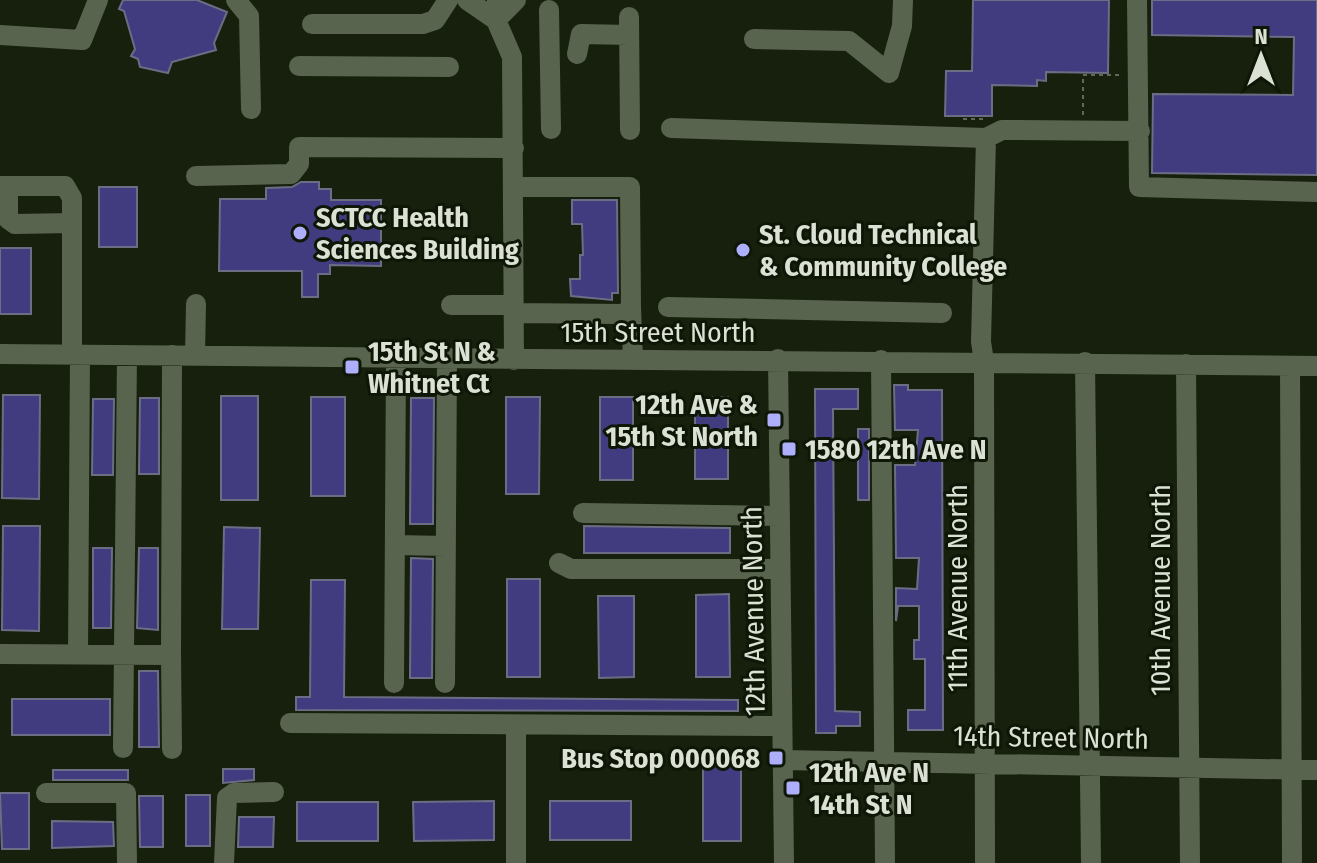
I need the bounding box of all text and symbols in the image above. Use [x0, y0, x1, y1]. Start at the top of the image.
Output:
north arrow [1221, 16, 1301, 96]
text: N [1254, 23, 1268, 50]
place label: SCTCC Health Sciences Building [316, 201, 519, 266]
place label: St. Cloud Technical & Community College [759, 218, 1007, 283]
marker: SCTCC Health Sciences Building [291, 224, 309, 242]
marker: St. Cloud Technical & Community College [734, 241, 752, 259]
street label: 15th Street North [561, 316, 755, 349]
place label: 15th St N & Whitnet Ct [368, 335, 496, 400]
marker: 15th St N & Whitnet Ct [343, 358, 361, 376]
place label: 12th Ave & 15th St North [606, 388, 758, 453]
marker: 12th Ave & 15th St North [765, 411, 783, 429]
place label: 1580 12th Ave N [805, 433, 987, 466]
marker: 1580 12th Ave N [780, 440, 798, 458]
street label: 11th Avenue North [941, 484, 974, 692]
street label: 10th Avenue North [1144, 484, 1177, 696]
street label: 12th Avenue North [735, 506, 772, 716]
street label: 14th Street North [953, 719, 1149, 756]
place label: Bus Stop 000068 [561, 742, 760, 775]
marker: Bus Stop 000068 [767, 749, 785, 767]
place label: 12th Ave N 14th St N [809, 756, 929, 821]
marker: 12th Ave N 14th St N [784, 779, 802, 797]

